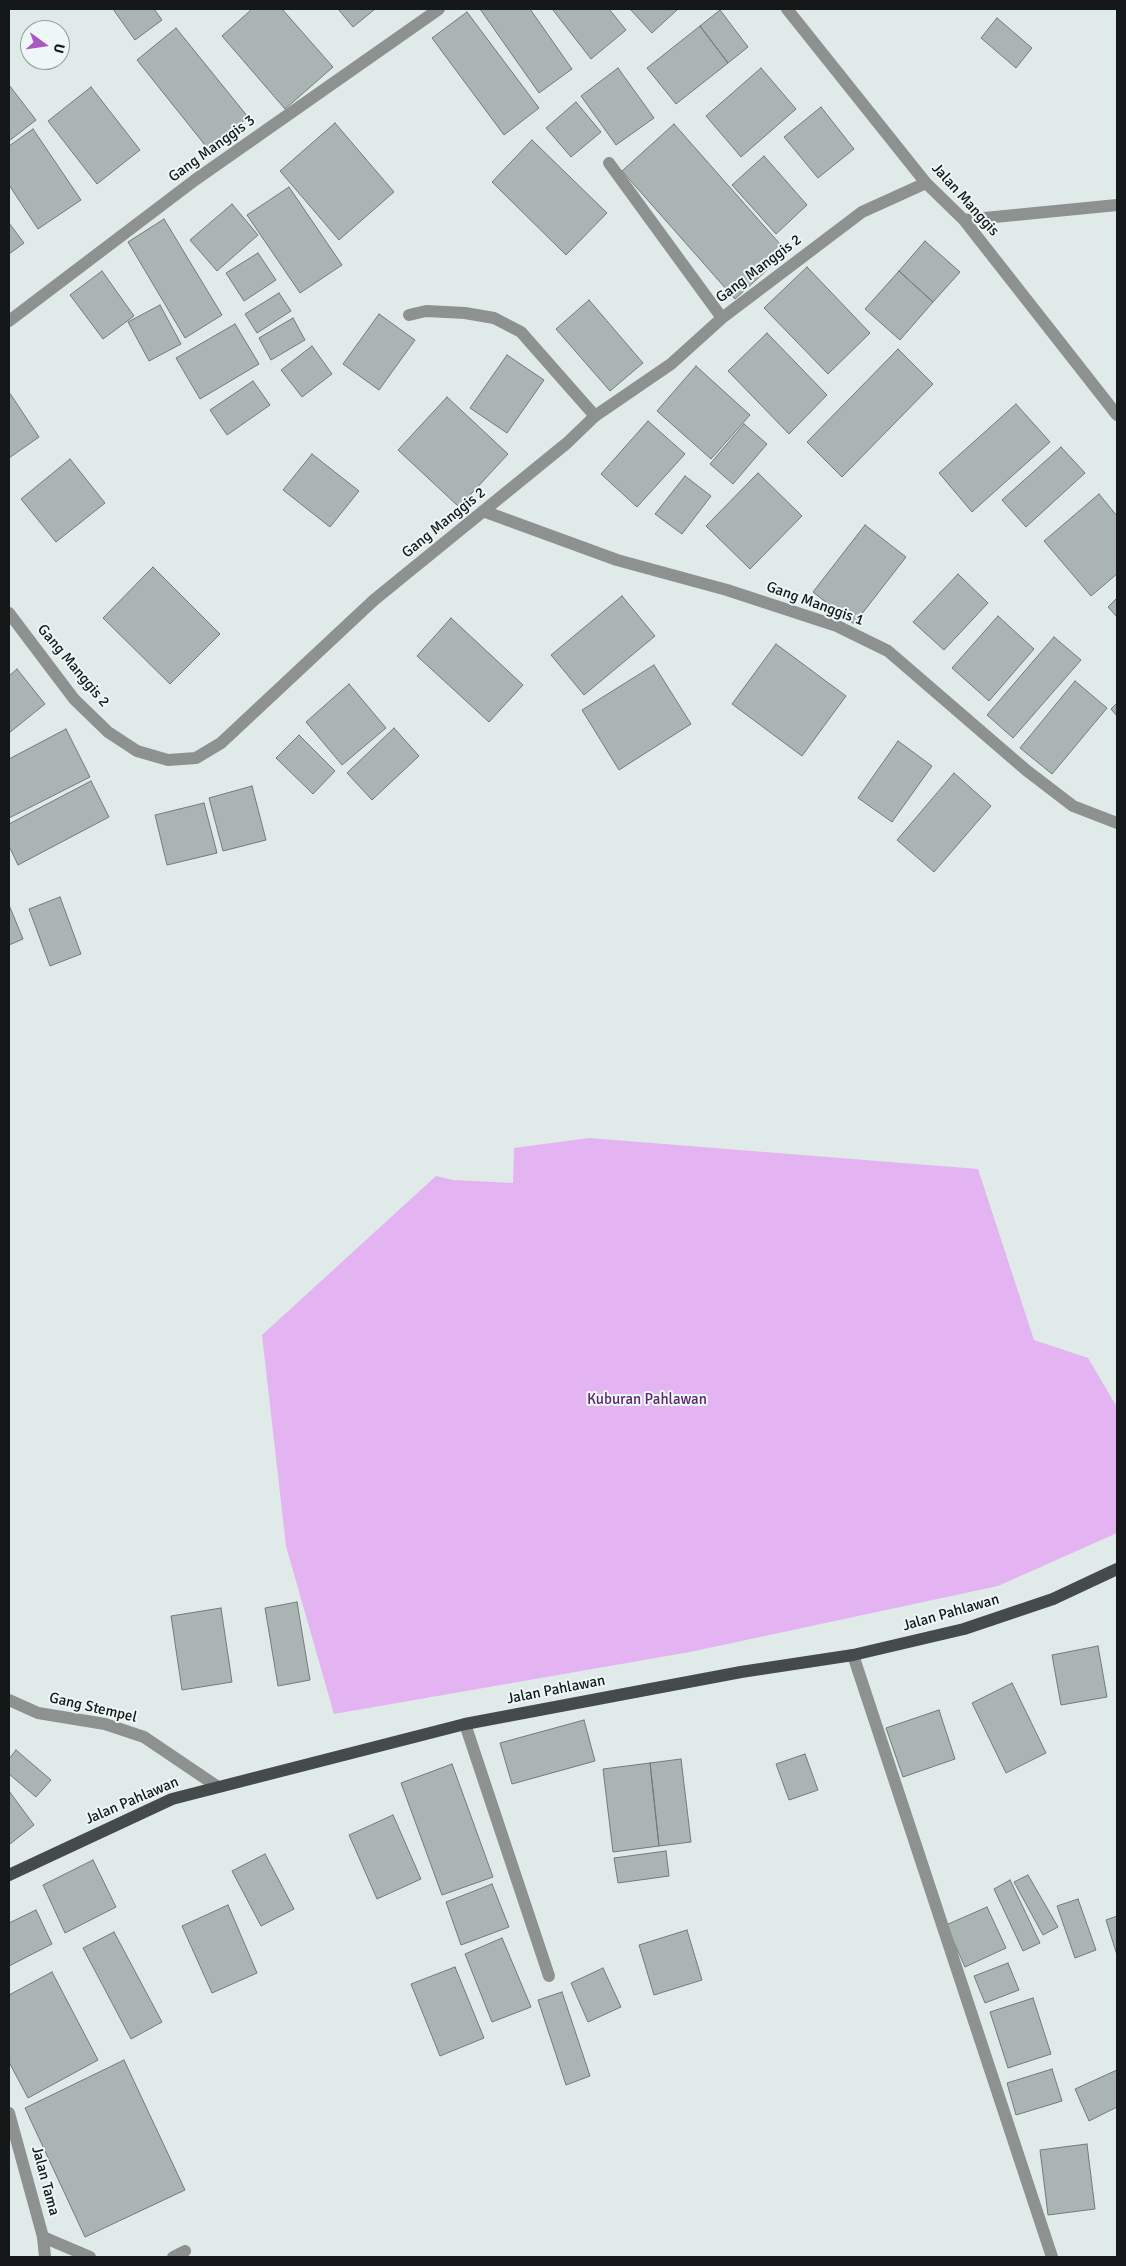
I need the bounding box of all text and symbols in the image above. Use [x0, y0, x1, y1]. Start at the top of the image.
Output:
north arrow [20, 20, 70, 70]
text: U [50, 42, 68, 55]
street label: Gang Manggis 3 [165, 112, 259, 186]
street label: Jalan Manggis [928, 160, 1002, 240]
street label: Gang Manggis 2 [713, 231, 805, 307]
street label: Gang Manggis 2 [399, 484, 489, 562]
street label: Gang Manggis 1 [764, 578, 866, 630]
street label: Gang Manggis 2 [33, 621, 113, 711]
park label: Kuburan Pahlawan [587, 1391, 707, 1409]
street label: Jalan Pahlawan [901, 1591, 1001, 1635]
street label: Jalan Pahlawan [505, 1672, 607, 1708]
street label: Gang Stempel [47, 1689, 139, 1727]
street label: Jalan Pahlawan [83, 1773, 181, 1829]
street label: Jalan Tama [27, 2144, 63, 2218]

